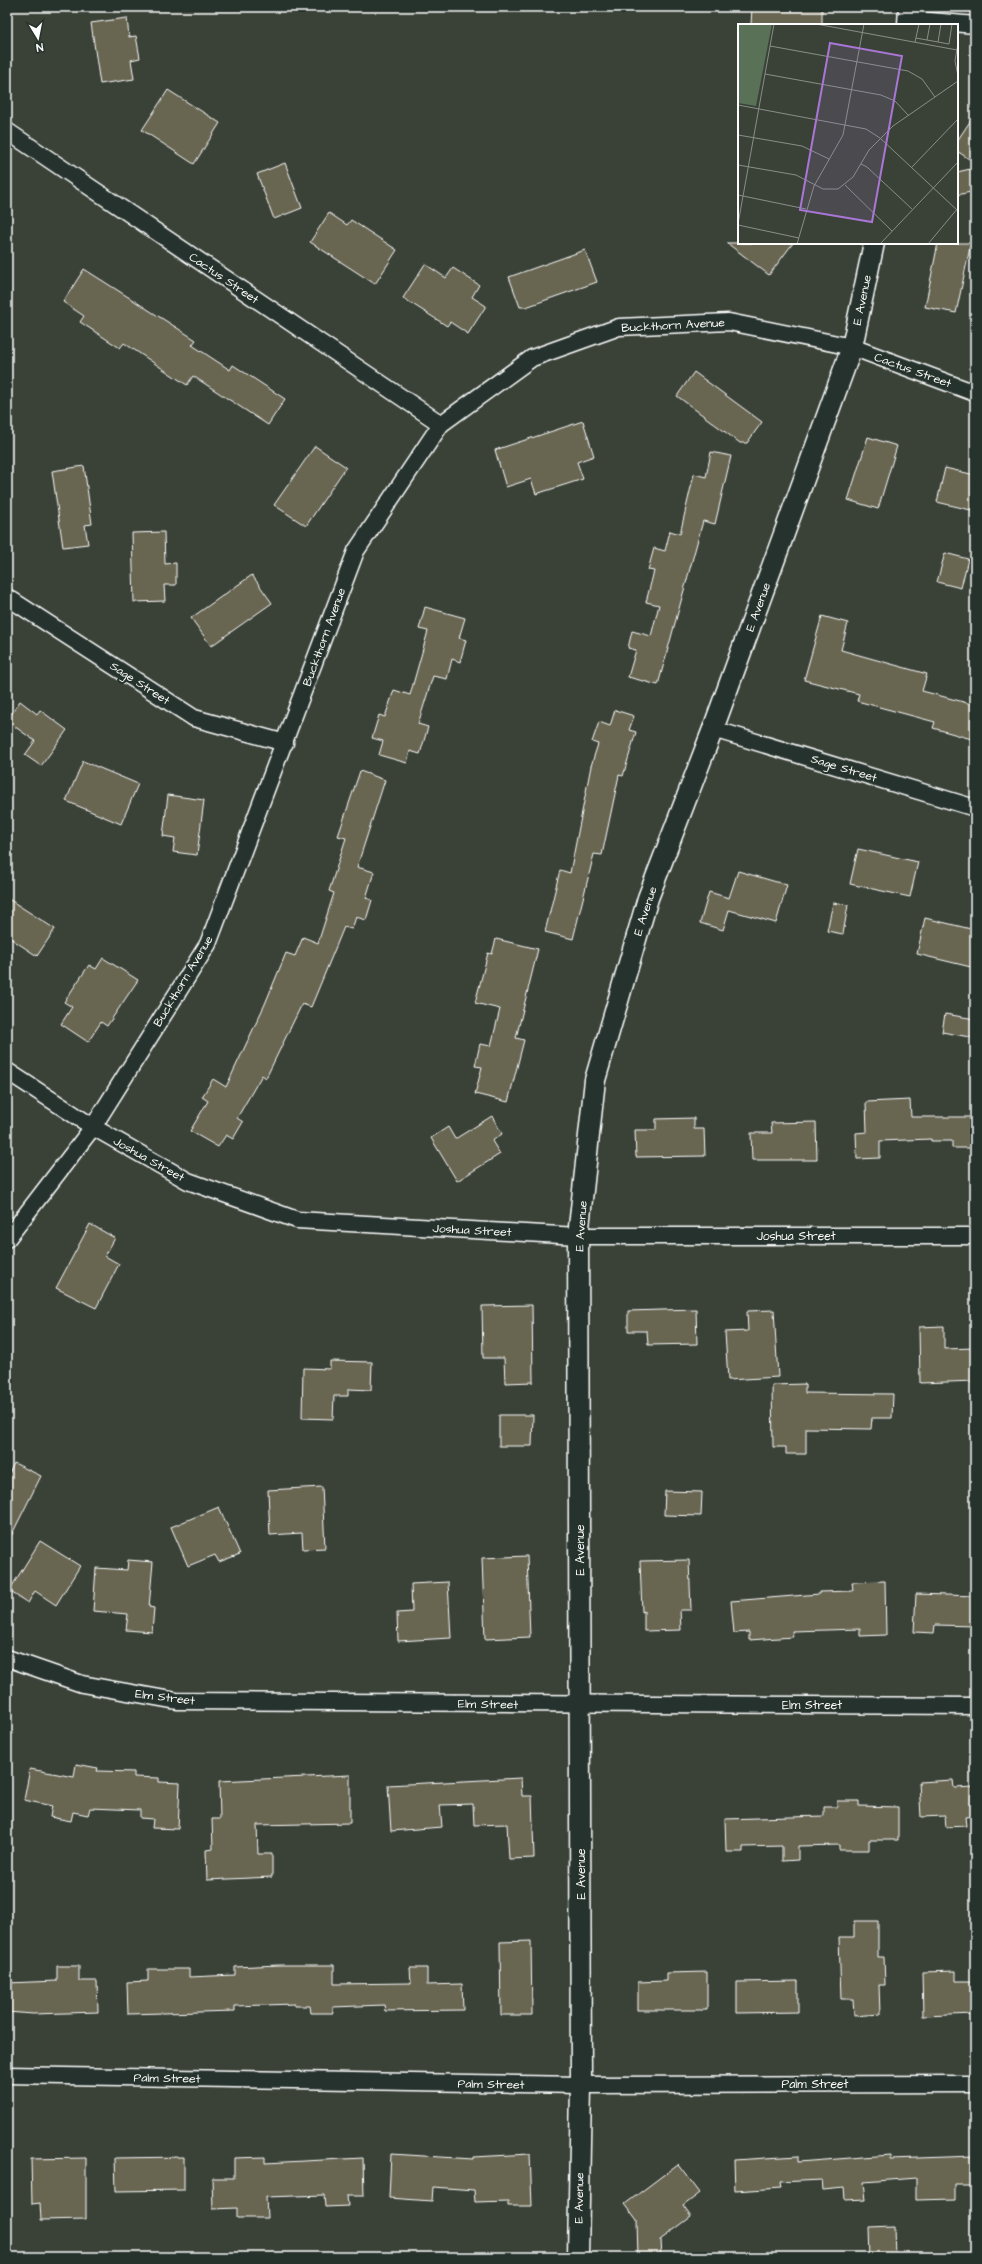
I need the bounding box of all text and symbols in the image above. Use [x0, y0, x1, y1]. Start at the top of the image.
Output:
north arrow [18, 18, 58, 58]
inset map [738, 24, 958, 244]
text: N [35, 39, 44, 55]
street label: Cactus Street [185, 249, 262, 308]
street label: E Avenue [849, 273, 876, 327]
street label: Buckthorn Avenue [621, 314, 726, 337]
street label: Cactus Street [872, 349, 954, 392]
street label: E Avenue [742, 580, 775, 634]
street label: Buckthorn Avenue [299, 585, 350, 689]
street label: Sage Street [106, 658, 173, 710]
street label: Sage Street [808, 750, 879, 788]
street label: E Avenue [630, 884, 662, 938]
street label: Buckthorn Avenue [149, 932, 218, 1030]
street label: Joshua Street [110, 1133, 188, 1186]
street label: E Avenue [571, 1200, 592, 1252]
street label: Joshua Street [432, 1220, 512, 1241]
street label: Joshua Street [756, 1228, 836, 1245]
street label: E Avenue [572, 1524, 589, 1575]
street label: Elm Street [134, 1685, 196, 1710]
street label: Elm Street [458, 1695, 518, 1714]
street label: Elm Street [782, 1697, 842, 1714]
street label: E Avenue [573, 1848, 590, 1899]
street label: Palm Street [133, 2069, 201, 2088]
street label: Palm Street [457, 2075, 525, 2094]
street label: Palm Street [782, 2076, 849, 2093]
street label: E Avenue [571, 2172, 588, 2224]

